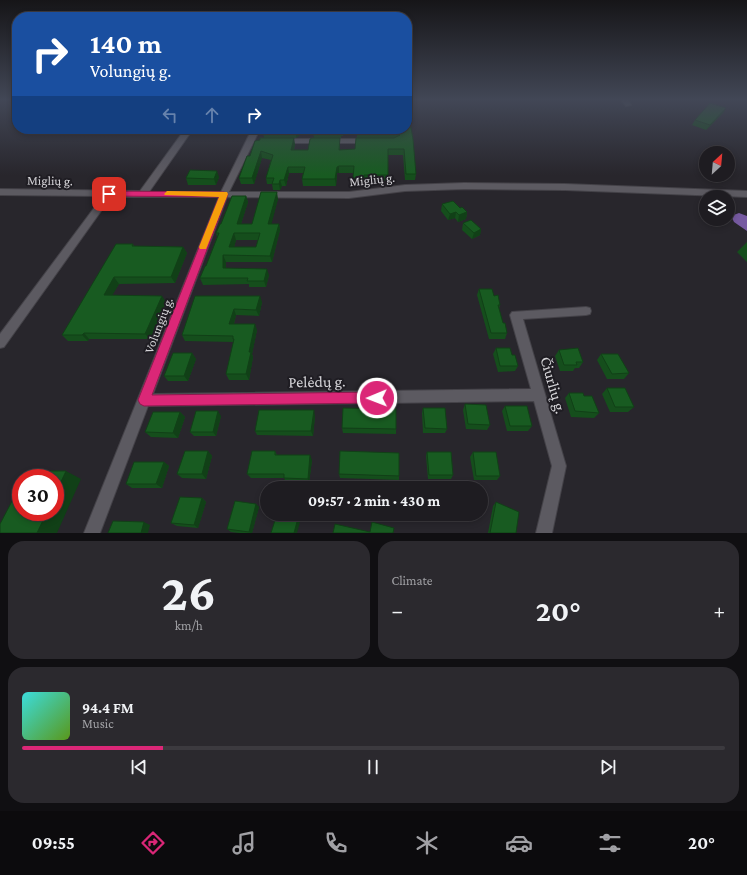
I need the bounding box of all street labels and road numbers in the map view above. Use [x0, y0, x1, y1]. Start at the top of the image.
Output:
street label: Miglių g. [349, 170, 396, 189]
street label: Miglių g. [27, 173, 73, 188]
street label: Volungių g. [141, 295, 176, 355]
street label: Čiurlių g. [536, 355, 570, 416]
street label: Pelėdų g. [288, 373, 346, 391]

